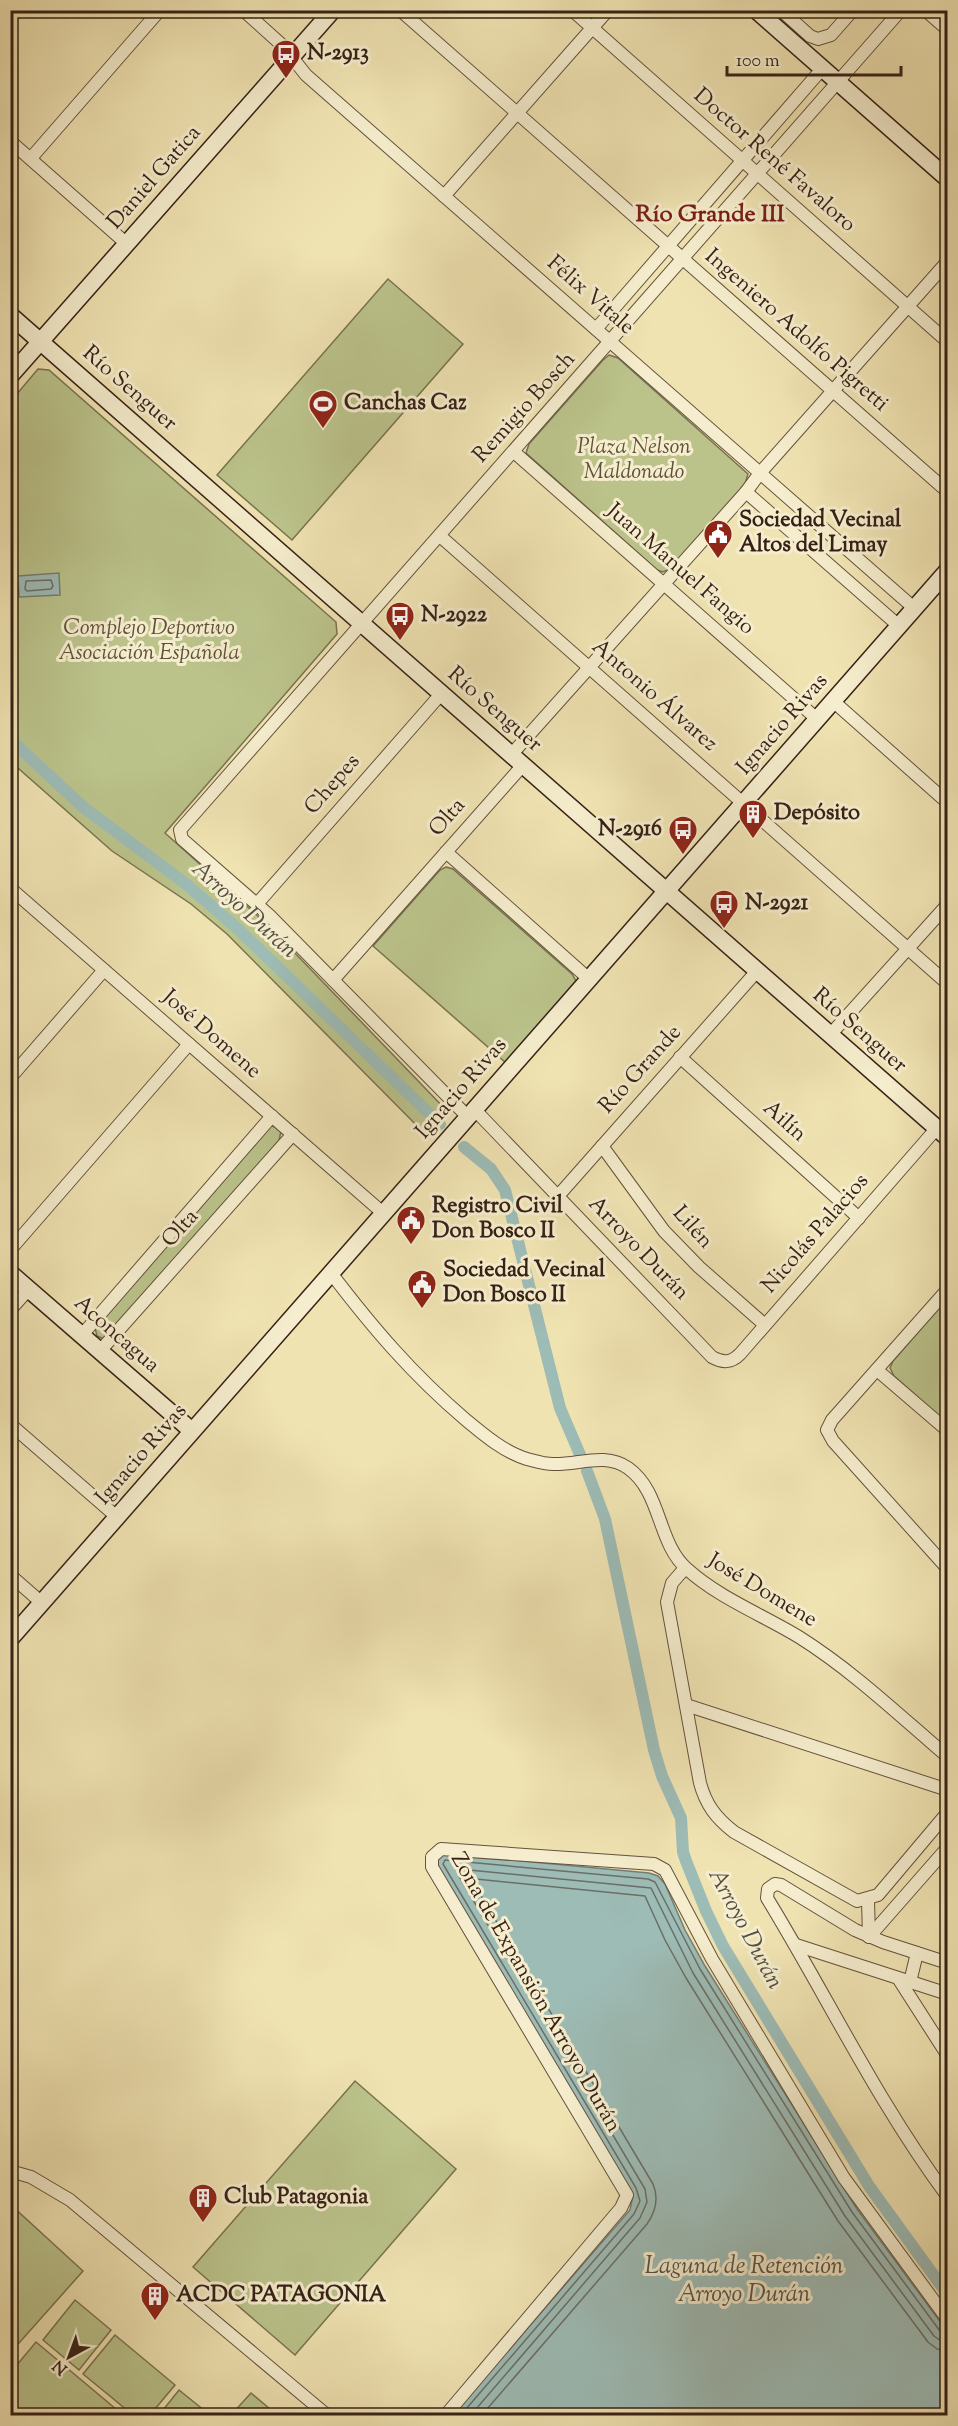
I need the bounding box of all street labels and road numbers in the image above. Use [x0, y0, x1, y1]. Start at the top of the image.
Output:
street label: Doctor René Favaloro [686, 81, 862, 241]
street label: Daniel Gatica [100, 119, 210, 237]
street label: Ingeniero Adolfo Pigretti [697, 242, 895, 420]
street label: Félix Vitale [539, 249, 641, 343]
street label: Río Senguer [74, 339, 184, 439]
street label: Remigio Bosch [466, 345, 584, 471]
street label: Juan Manuel Fangio [598, 496, 761, 644]
street label: Antonio Álvarez [584, 631, 725, 760]
street label: Río Senguer [439, 660, 549, 760]
street label: Ignacio Rivas [730, 667, 836, 783]
street label: Chepes [297, 747, 369, 823]
street label: Olta [422, 792, 474, 844]
street label: Río Senguer [804, 981, 914, 1081]
street label: José Domene [153, 982, 268, 1087]
street label: Río Grande [592, 1018, 690, 1122]
street label: Ignacio Rivas [409, 1031, 515, 1147]
street label: Ailín [755, 1094, 813, 1150]
street label: Nicolás Palacios [755, 1167, 877, 1301]
street label: Arroyo Durán [580, 1190, 696, 1308]
street label: Lilén [664, 1199, 720, 1257]
street label: Olta [155, 1203, 207, 1255]
street label: Aconcagua [66, 1289, 166, 1381]
street label: Ignacio Rivas [89, 1397, 195, 1513]
street label: José Domene [700, 1545, 823, 1636]
street label: Zona de Expansión Arroyo Durán [442, 1847, 628, 2139]

